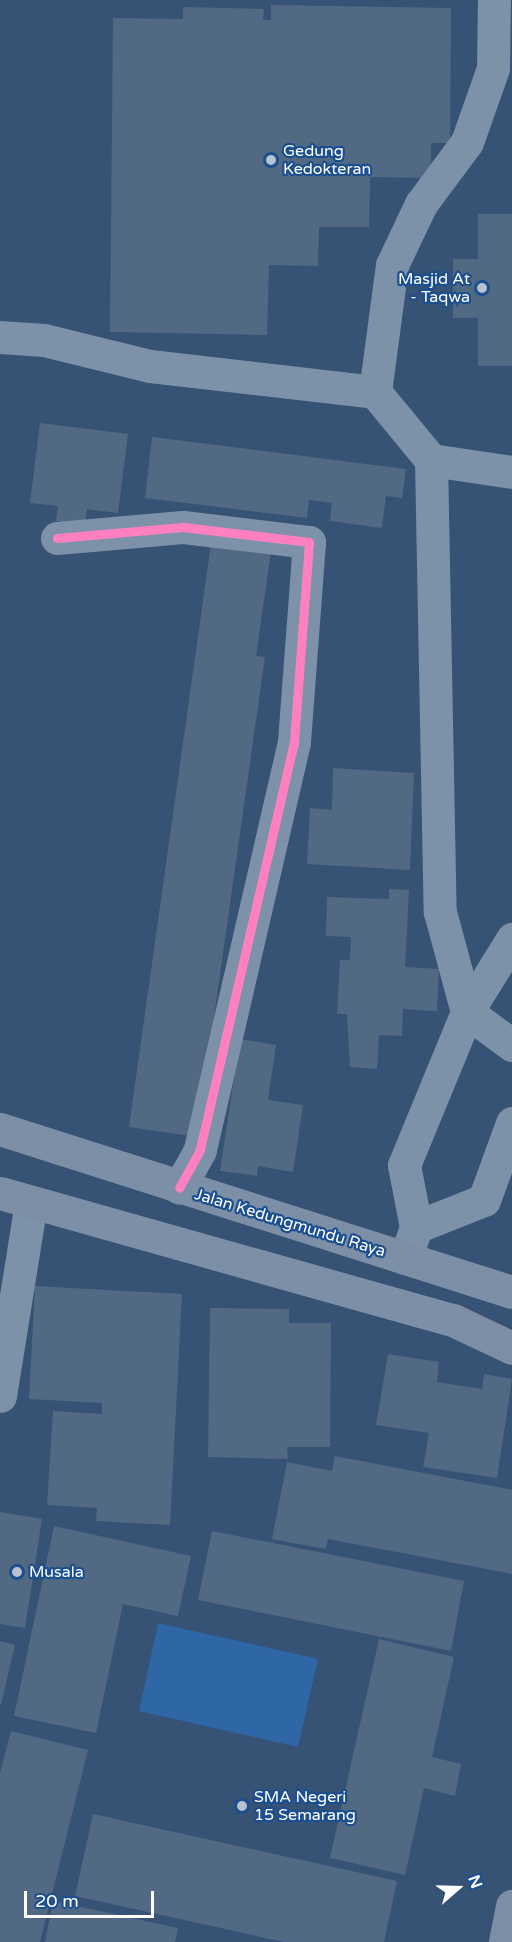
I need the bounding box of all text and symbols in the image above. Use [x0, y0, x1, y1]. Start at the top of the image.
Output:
place label: Gedung Kedokteran [283, 141, 371, 179]
marker: Gedung Kedokteran [264, 153, 278, 167]
place label: Masjid At - Taqwa [398, 269, 470, 307]
marker: Masjid At - Taqwa [475, 281, 489, 295]
street label: Jalan Kedungmundu Raya [192, 1185, 388, 1261]
place label: Musala [29, 1562, 84, 1582]
marker: Musala [10, 1565, 24, 1579]
place label: SMA Negeri 15 Semarang [254, 1787, 356, 1825]
marker: SMA Negeri 15 Semarang [235, 1799, 249, 1813]
north arrow [428, 1858, 488, 1918]
text: N [463, 1872, 487, 1891]
scale bar [27, 1879, 158, 1917]
text: 20 m [35, 1890, 79, 1912]

